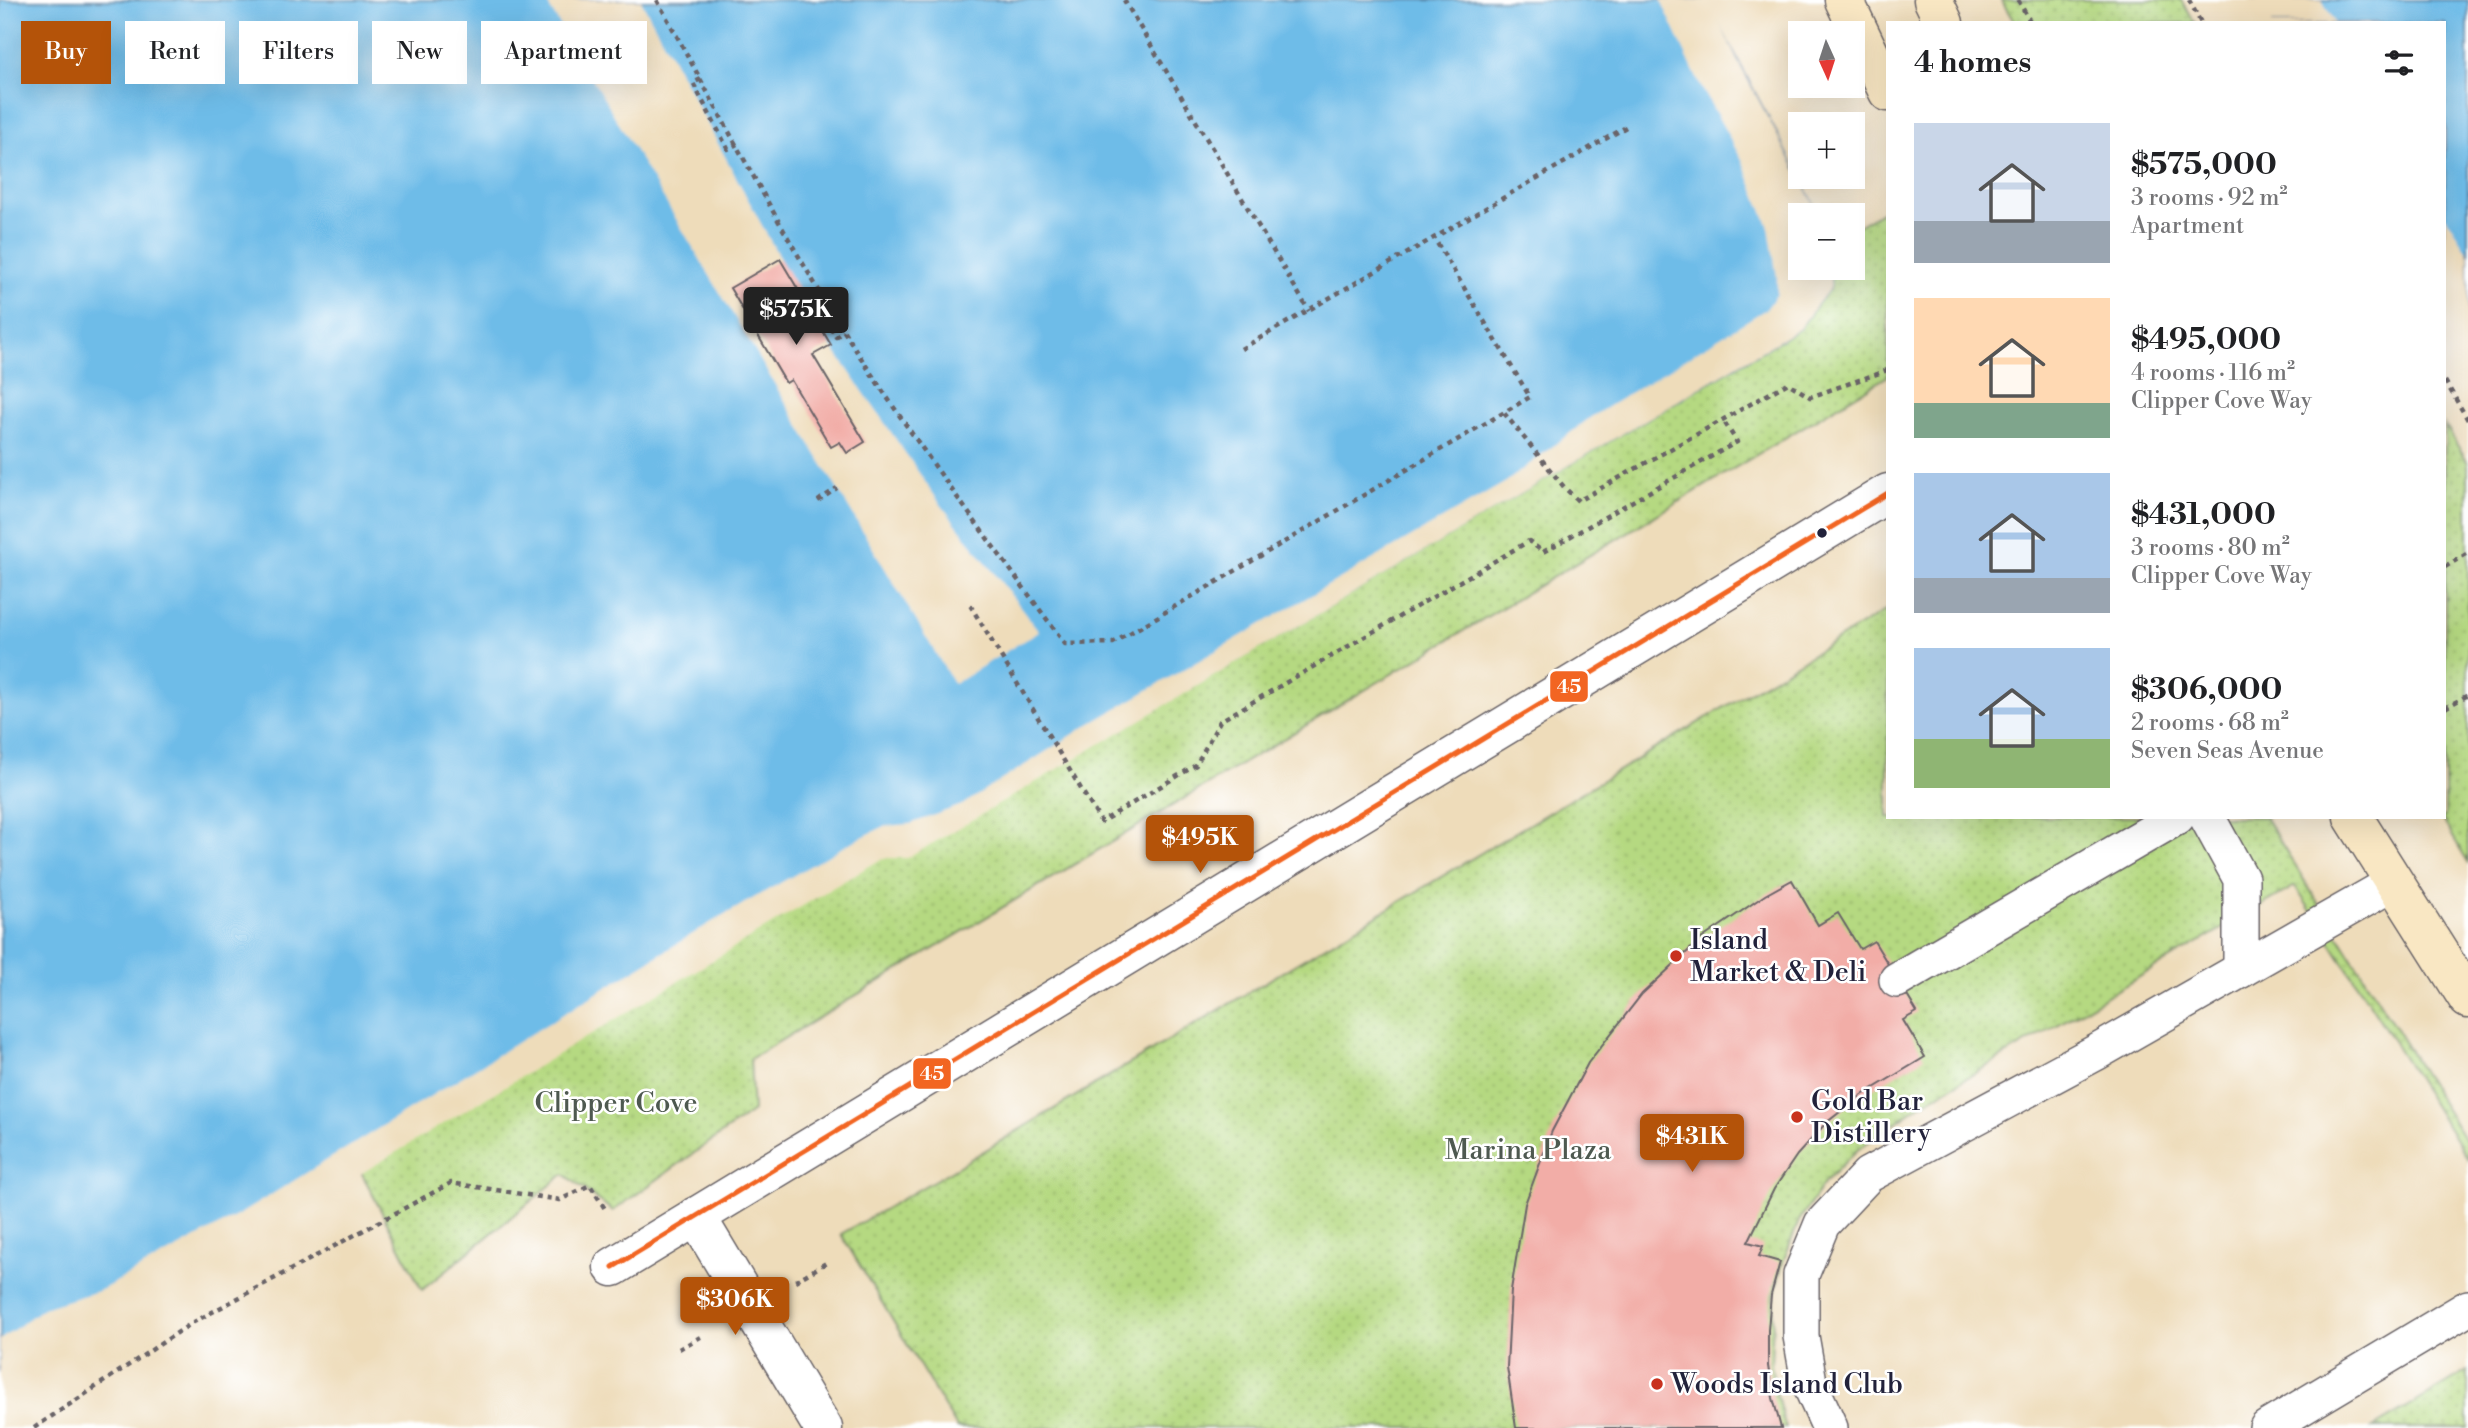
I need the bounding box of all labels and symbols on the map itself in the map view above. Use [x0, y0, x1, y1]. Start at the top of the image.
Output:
north arrow [1788, 21, 1866, 98]
pin: $575K [747, 288, 845, 347]
unlabelled marker [1815, 526, 1829, 540]
line badge: 45 [1549, 670, 1589, 703]
text: 45 [1557, 675, 1581, 699]
pin: $495K [1151, 816, 1249, 875]
place label: Island Market & Deli [1690, 923, 1867, 990]
marker: Island Market & Deli [1668, 948, 1684, 964]
line badge: 45 [912, 1057, 952, 1090]
text: 45 [920, 1062, 944, 1086]
place label: Gold Bar Distillery [1811, 1084, 1931, 1151]
park label: Clipper Cove [534, 1086, 698, 1121]
marker: Gold Bar Distillery [1789, 1109, 1805, 1125]
pin: $431K [1643, 1114, 1741, 1174]
park label: Marina Plaza [1445, 1133, 1612, 1168]
pin: $306K [686, 1278, 784, 1337]
place label: Woods Island Club [1670, 1367, 1903, 1402]
marker: Woods Island Club [1649, 1376, 1665, 1392]

